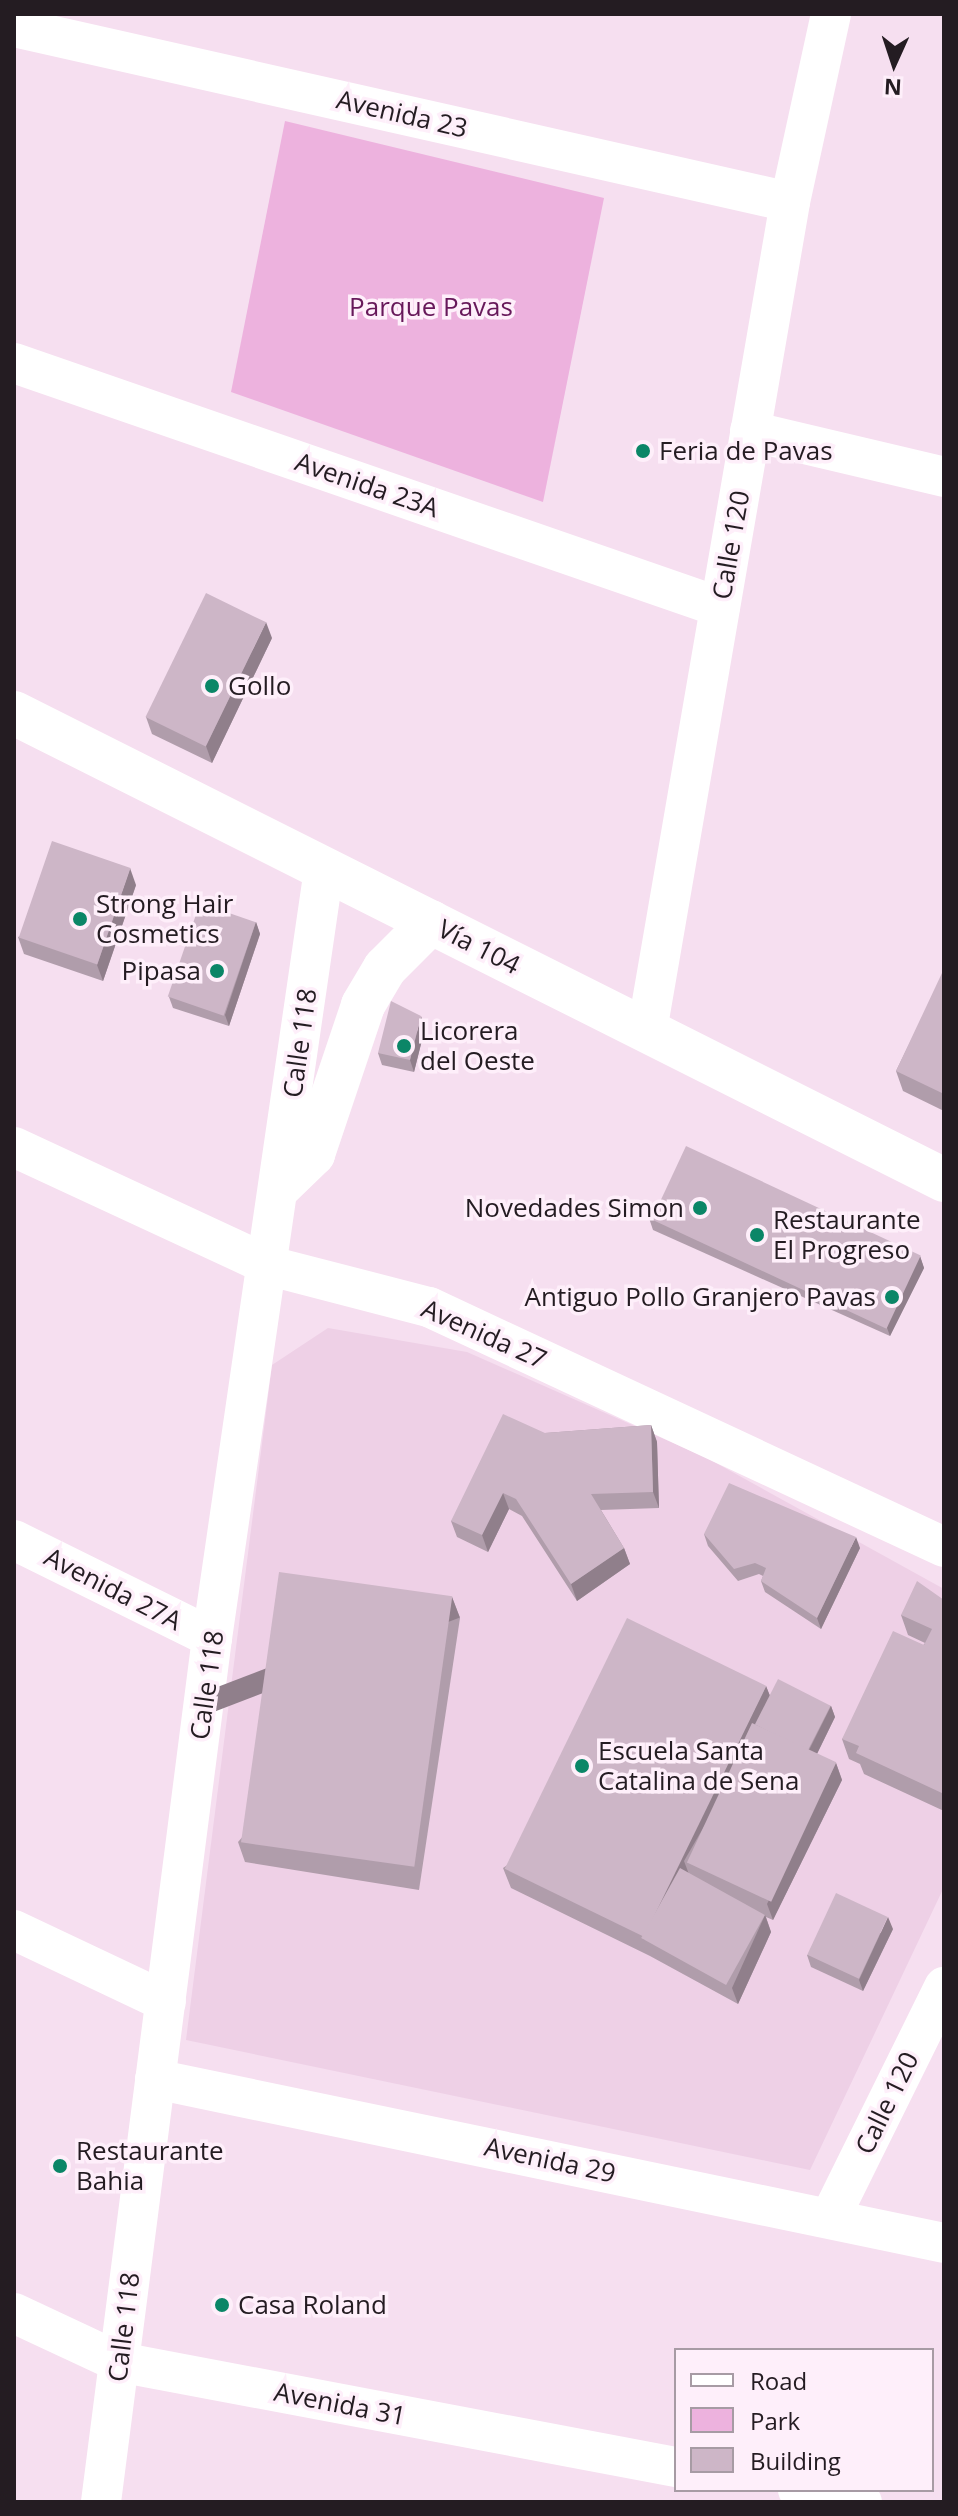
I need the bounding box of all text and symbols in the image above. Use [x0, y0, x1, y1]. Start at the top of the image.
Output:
north arrow [854, 24, 934, 104]
text: N [883, 73, 902, 103]
street label: Avenida 23 [334, 84, 470, 144]
park label: Parque Pavas [349, 291, 513, 323]
place label: Feria de Pavas [659, 435, 833, 467]
marker: Feria de Pavas [634, 442, 652, 460]
street label: Avenida 23A [291, 446, 443, 524]
street label: Calle 120 [706, 488, 756, 602]
place label: Gollo [228, 670, 291, 702]
marker: Gollo [203, 677, 221, 695]
place label: Strong Hair Cosmetics [96, 888, 233, 950]
marker: Strong Hair Cosmetics [71, 910, 89, 928]
street label: Vía 104 [433, 913, 525, 981]
place label: Pipasa [122, 955, 201, 987]
marker: Pipasa [208, 962, 226, 980]
street label: Calle 118 [277, 986, 323, 1100]
place label: Licorera del Oeste [420, 1015, 535, 1076]
marker: Licorera del Oeste [395, 1037, 413, 1055]
place label: Novedades Simon [465, 1192, 684, 1224]
marker: Novedades Simon [691, 1199, 709, 1217]
place label: Restaurante El Progreso [773, 1204, 921, 1266]
marker: Restaurante El Progreso [748, 1226, 766, 1244]
place label: Antiguo Pollo Granjero Pavas [525, 1281, 876, 1313]
marker: Antiguo Pollo Granjero Pavas [883, 1288, 901, 1306]
street label: Avenida 27 [417, 1293, 551, 1375]
street label: Avenida 27A [39, 1541, 187, 1637]
street label: Calle 118 [184, 1628, 230, 1742]
place label: Escuela Santa Catalina de Sena [598, 1735, 799, 1796]
marker: Escuela Santa Catalina de Sena [573, 1757, 591, 1775]
street label: Calle 120 [849, 2047, 925, 2159]
street label: Avenida 29 [482, 2131, 618, 2189]
place label: Restaurante Bahia [76, 2135, 224, 2196]
marker: Restaurante Bahia [51, 2157, 69, 2175]
street label: Calle 118 [102, 2271, 146, 2383]
place label: Casa Roland [238, 2289, 387, 2321]
marker: Casa Roland [213, 2296, 231, 2314]
legend [674, 2348, 934, 2492]
text: Road [750, 2364, 807, 2397]
street label: Avenida 31 [272, 2376, 408, 2432]
text: Park [750, 2404, 800, 2437]
text: Building [750, 2444, 841, 2477]

